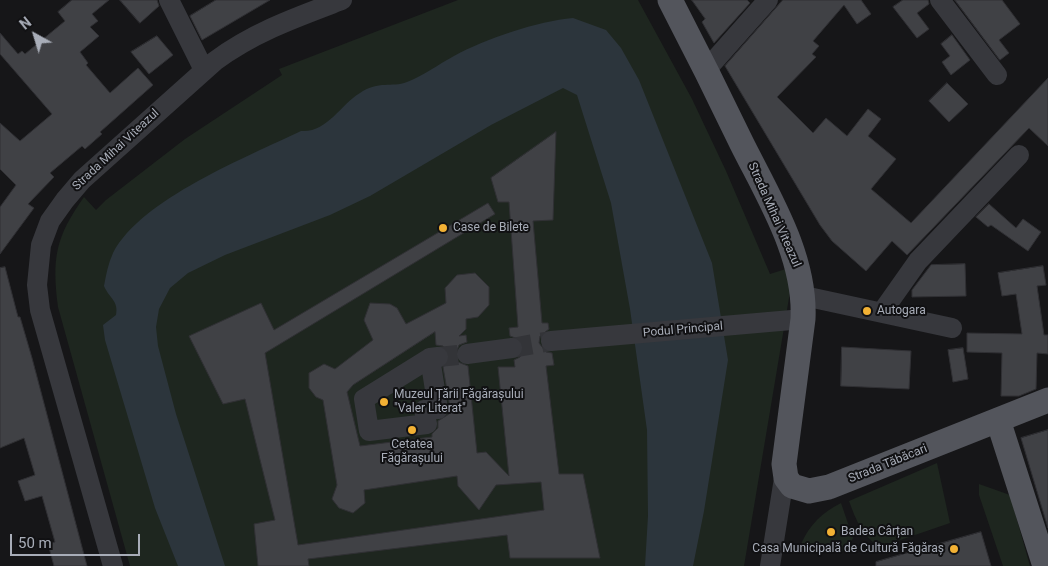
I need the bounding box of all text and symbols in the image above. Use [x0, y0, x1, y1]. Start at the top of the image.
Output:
north arrow [10, 10, 60, 60]
text: N [17, 14, 34, 33]
street label: Strada Mihai Viteazul [70, 106, 162, 194]
street label: Strada Mihai Viteazul [744, 160, 804, 270]
place label: Case de Bilete [453, 221, 529, 235]
marker: Case de Bilete [437, 222, 449, 234]
place label: Autogara [877, 304, 926, 318]
marker: Autogara [861, 305, 873, 317]
street label: Podul Principal [642, 319, 724, 341]
place label: Muzeul Țării Făgărașului "Valer Literat" [394, 388, 524, 416]
marker: Muzeul Țării Făgărașului "Valer Literat" [378, 396, 390, 408]
marker: Cetatea Făgărașului [406, 424, 418, 436]
place label: Cetatea Făgărașului [381, 438, 443, 466]
street label: Strada Tăbăcari [846, 442, 930, 486]
scale bar [12, 524, 142, 556]
place label: Badea Cârțan [841, 525, 913, 539]
marker: Badea Cârțan [825, 526, 837, 538]
text: 50 m [18, 534, 52, 552]
place label: Casa Municipală de Cultură Făgăraș [752, 542, 944, 556]
marker: Casa Municipală de Cultură Făgăraș [948, 543, 960, 555]

